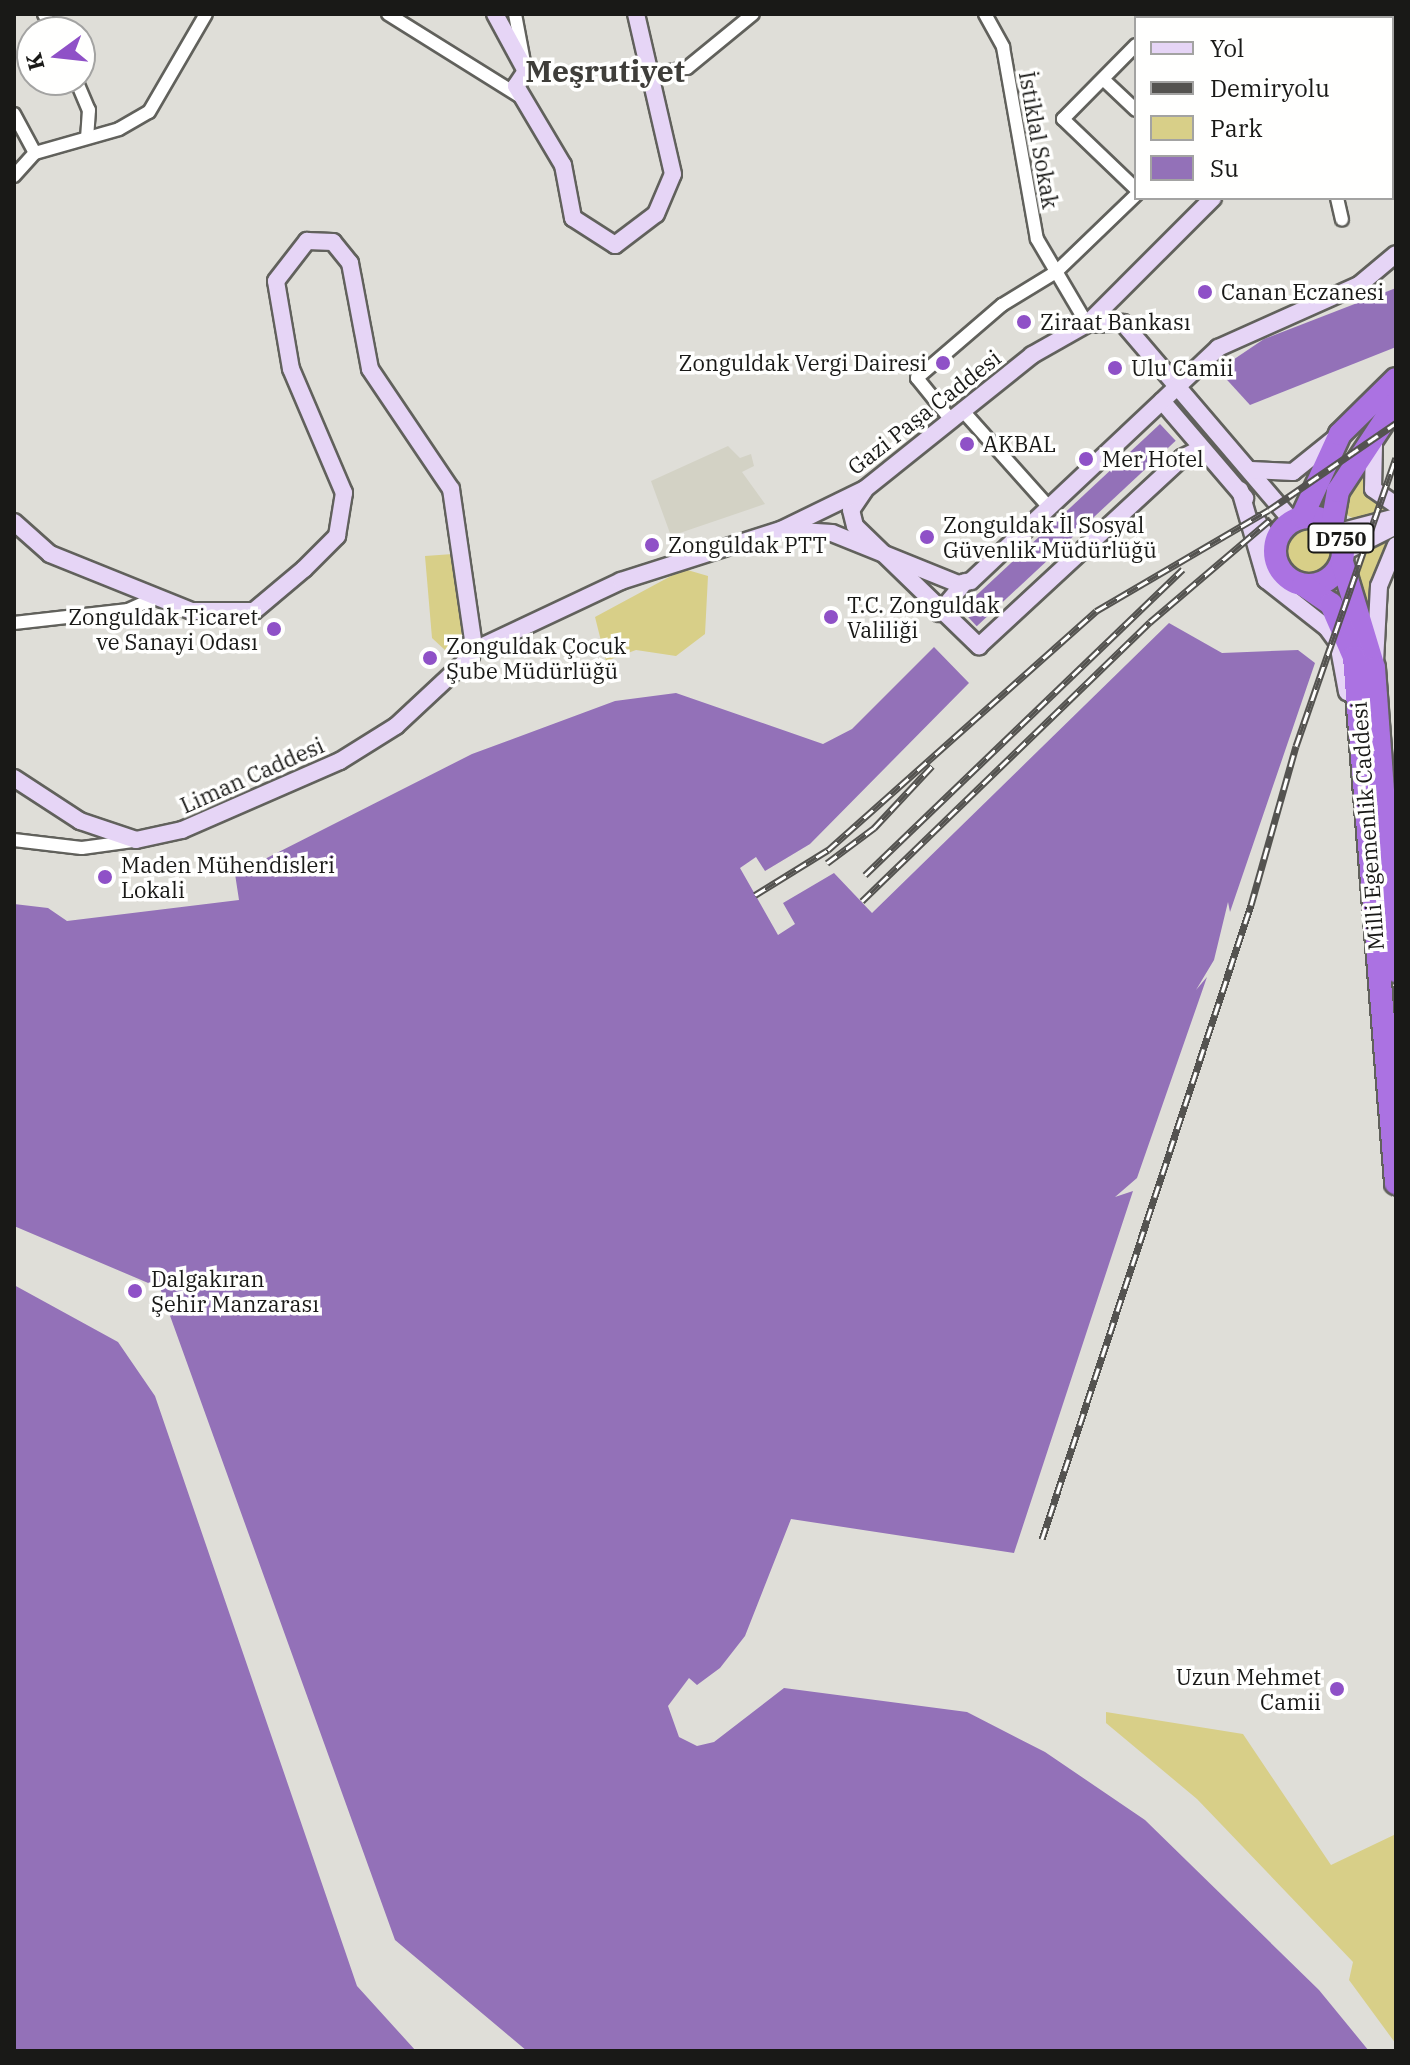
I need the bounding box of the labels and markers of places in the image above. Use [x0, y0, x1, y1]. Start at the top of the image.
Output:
place label: Canan Eczanesi [1221, 279, 1384, 305]
marker: Canan Eczanesi [1196, 283, 1214, 301]
place label: Ziraat Bankası [1040, 309, 1191, 335]
marker: Ziraat Bankası [1015, 313, 1033, 331]
place label: Zonguldak Vergi Dairesi [678, 350, 927, 376]
marker: Zonguldak Vergi Dairesi [934, 354, 952, 372]
place label: Ulu Camii [1131, 355, 1233, 381]
marker: Ulu Camii [1106, 359, 1124, 377]
place label: AKBAL [983, 431, 1056, 457]
marker: AKBAL [958, 435, 976, 453]
place label: Mer Hotel [1102, 446, 1204, 472]
marker: Mer Hotel [1077, 450, 1095, 468]
place label: Zonguldak İl Sosyal Güvenlik Müdürlüğü [943, 511, 1157, 562]
marker: Zonguldak İl Sosyal Güvenlik Müdürlüğü [918, 528, 936, 546]
place label: Zonguldak PTT [668, 532, 827, 558]
marker: Zonguldak PTT [643, 536, 661, 554]
place label: T.C. Zonguldak Valiliği [847, 591, 1000, 642]
place label: Zonguldak Ticaret ve Sanayi Odası [68, 603, 258, 654]
marker: T.C. Zonguldak Valiliği [822, 608, 840, 626]
marker: Zonguldak Ticaret ve Sanayi Odası [265, 620, 283, 638]
place label: Zonguldak Çocuk Şube Müdürlüğü [446, 632, 626, 684]
marker: Zonguldak Çocuk Şube Müdürlüğü [421, 649, 439, 667]
place label: Maden Mühendisleri Lokali [121, 851, 335, 902]
marker: Maden Mühendisleri Lokali [96, 868, 114, 886]
place label: Dalgakıran Şehir Manzarası [151, 1265, 319, 1316]
marker: Dalgakıran Şehir Manzarası [126, 1282, 144, 1300]
place label: Uzun Mehmet Camii [1176, 1663, 1321, 1714]
marker: Uzun Mehmet Camii [1328, 1680, 1346, 1698]

